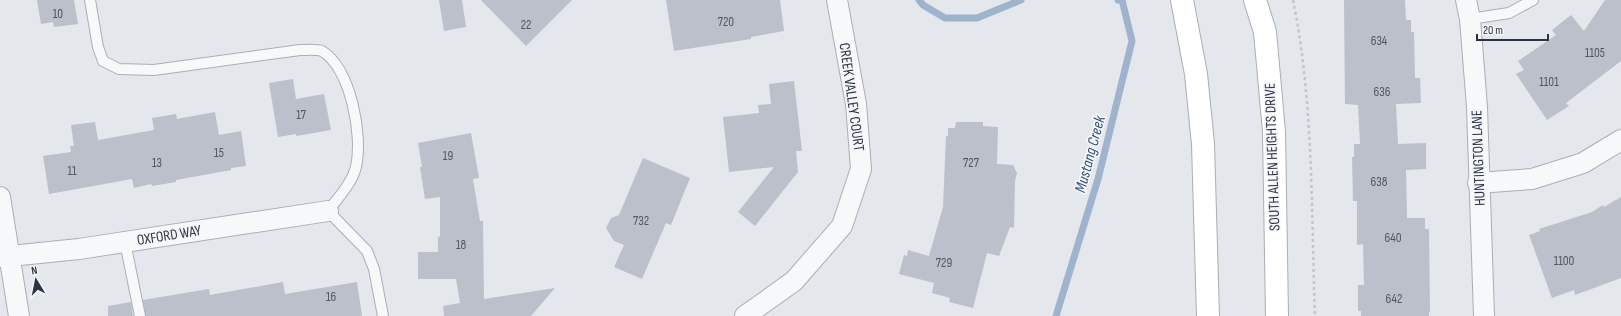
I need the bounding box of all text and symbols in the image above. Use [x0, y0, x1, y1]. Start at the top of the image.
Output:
house number: 10 [53, 6, 63, 22]
house number: 720 [718, 14, 734, 30]
scale bar [1477, 16, 1548, 42]
house number: 22 [521, 17, 531, 33]
text: 20 m [1483, 23, 1503, 38]
house number: 634 [1371, 33, 1388, 49]
street label: CREEK VALLEY COURT [834, 42, 869, 152]
house number: 1105 [1585, 45, 1605, 61]
house number: 1101 [1539, 74, 1559, 90]
street label: SOUTH ALLEN HEIGHTS DRIVE [1260, 83, 1285, 231]
house number: 636 [1374, 84, 1391, 100]
house number: 17 [296, 107, 307, 123]
street label: HUNTINGTON LANE [1467, 110, 1490, 206]
water label: Mustang Creek [1071, 113, 1110, 195]
house number: 15 [214, 145, 224, 161]
house number: 19 [443, 148, 453, 164]
house number: 13 [152, 155, 162, 171]
house number: 727 [963, 155, 980, 171]
house number: 11 [67, 163, 77, 179]
house number: 638 [1371, 174, 1388, 190]
house number: 732 [633, 213, 649, 229]
street label: OXFORD WAY [136, 221, 203, 250]
house number: 640 [1384, 230, 1402, 246]
house number: 18 [456, 237, 466, 253]
house number: 1100 [1554, 253, 1575, 269]
house number: 729 [936, 255, 952, 271]
north arrow [16, 260, 56, 300]
text: N [30, 264, 38, 278]
house number: 16 [326, 289, 336, 305]
house number: 642 [1386, 291, 1402, 307]

